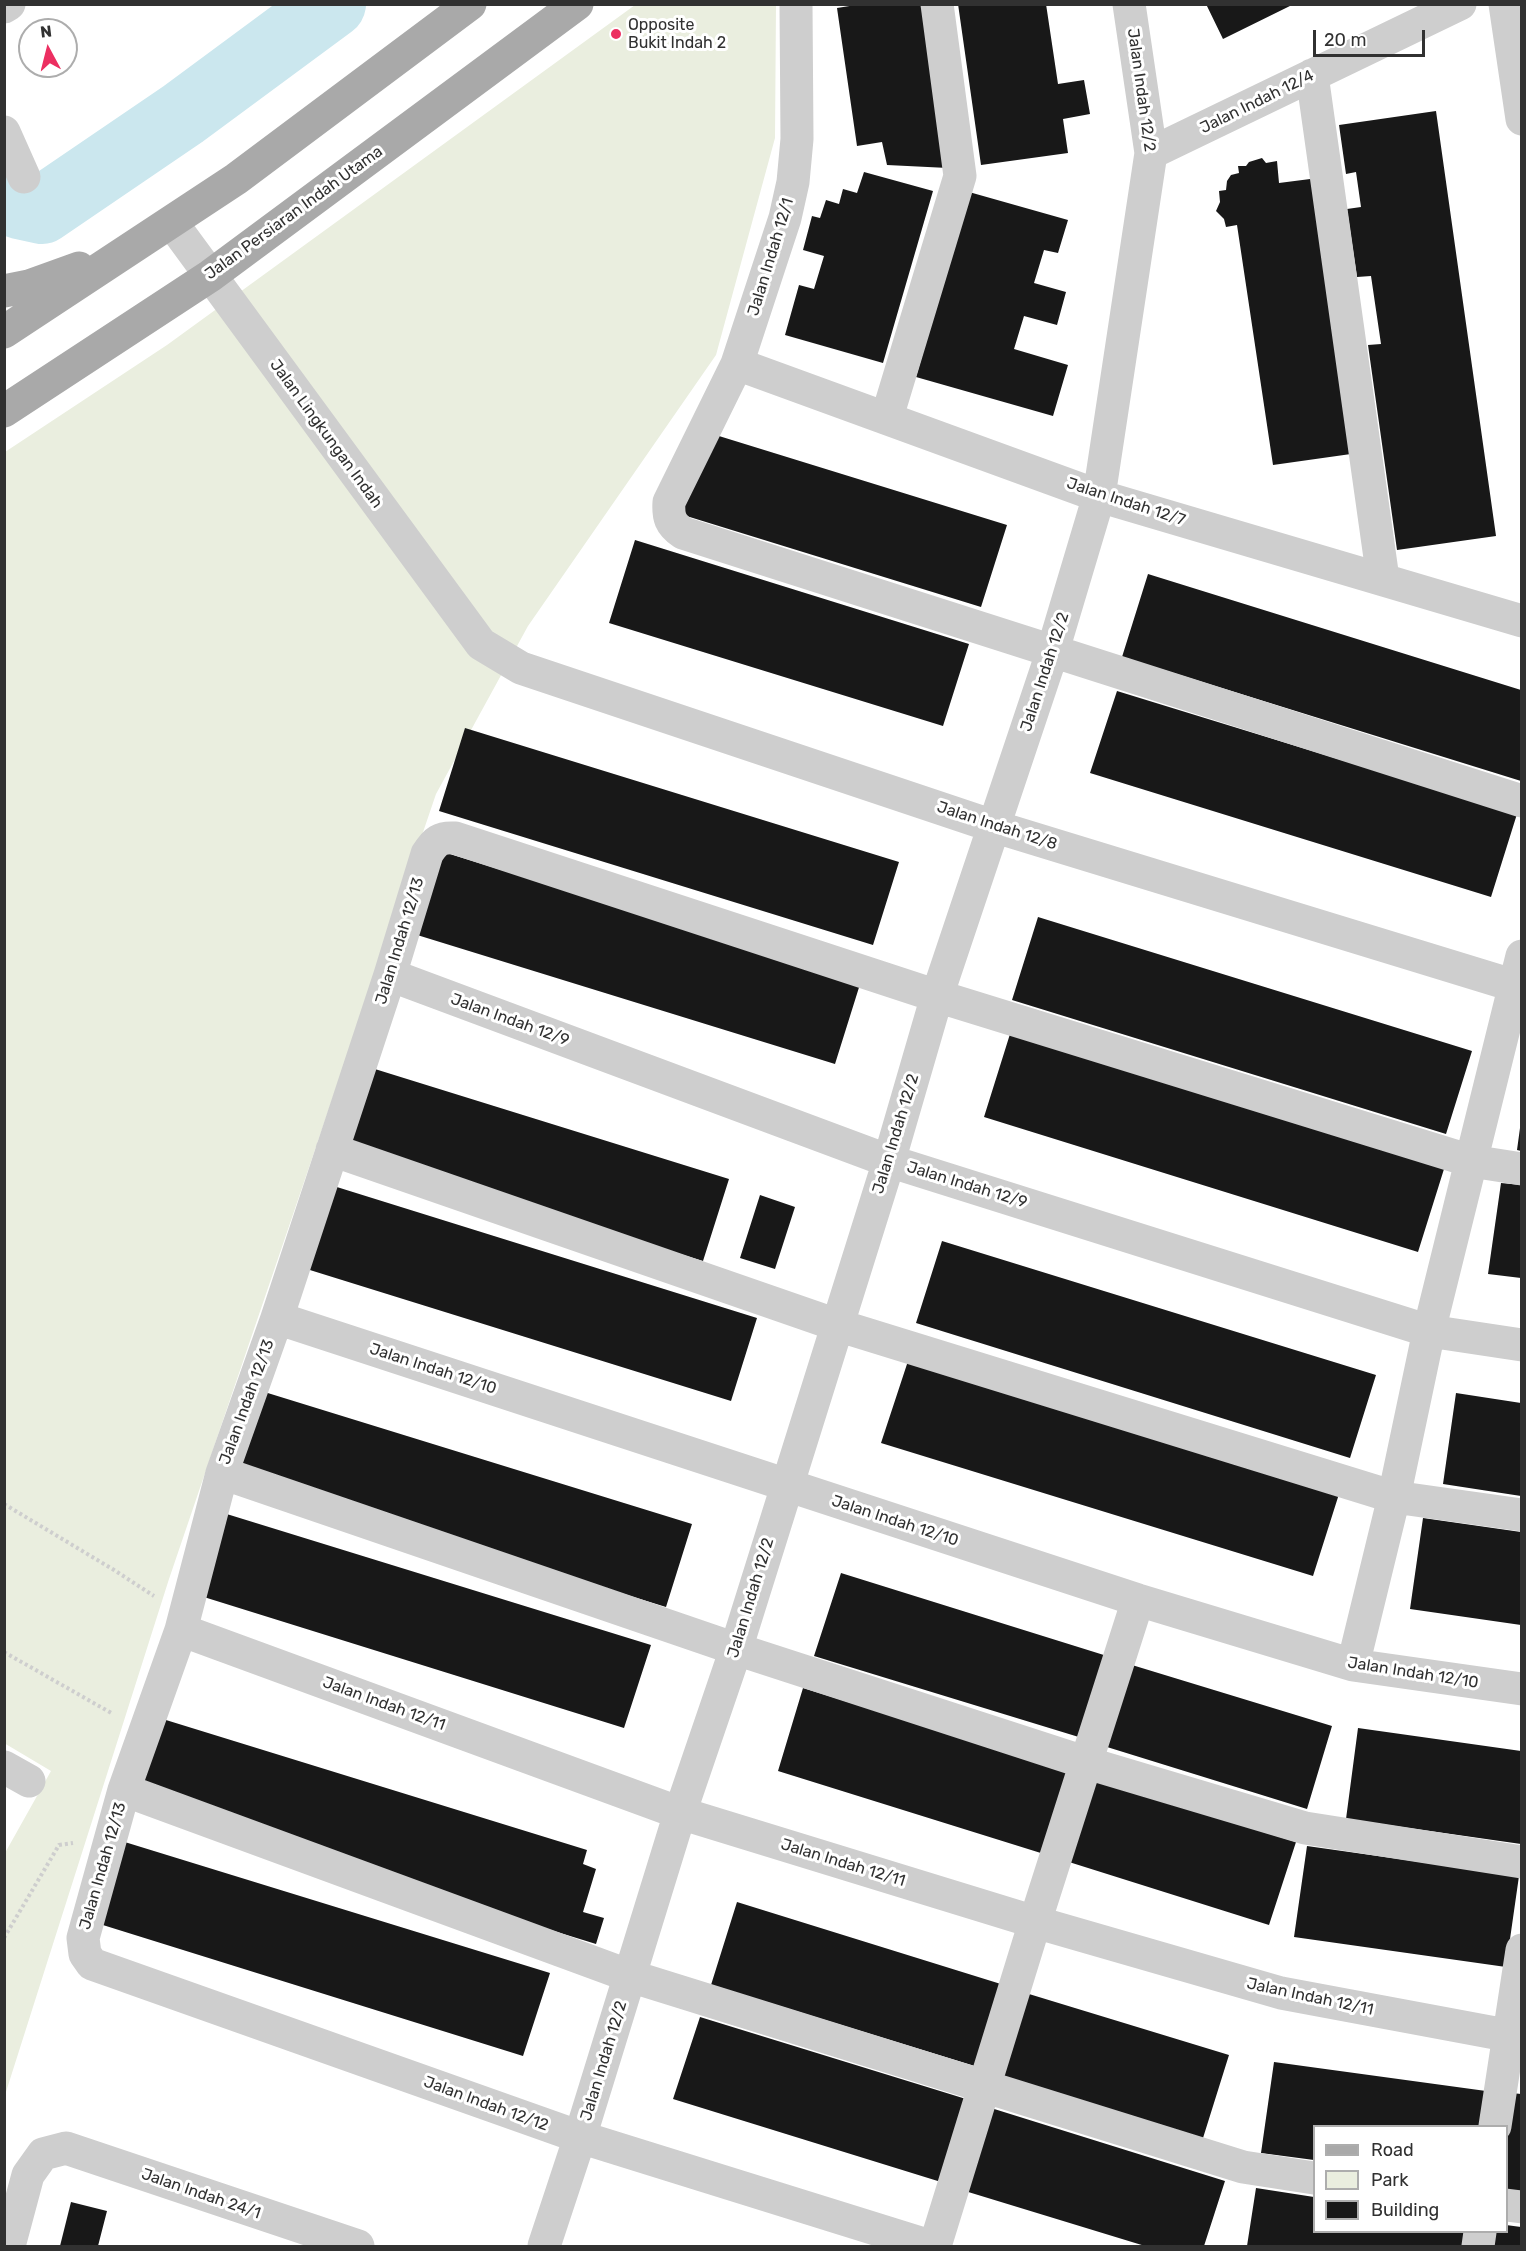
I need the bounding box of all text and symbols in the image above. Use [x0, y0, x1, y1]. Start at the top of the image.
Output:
place label: Opposite Bukit Indah 2 [628, 15, 726, 53]
north arrow [18, 18, 78, 78]
scale bar [1316, 18, 1428, 56]
text: N [39, 21, 53, 42]
marker: Opposite Bukit Indah 2 [609, 27, 623, 41]
street label: Jalan Indah 12/2 [1123, 27, 1159, 153]
text: 20 m [1324, 29, 1366, 51]
street label: Jalan Indah 12/4 [1197, 66, 1317, 138]
street label: Jalan Persiaran Indah Utama [201, 142, 387, 284]
street label: Jalan Indah 12/1 [744, 196, 798, 318]
street label: Jalan Lingkungan Indah [266, 356, 386, 512]
street label: Jalan Indah 12/7 [1064, 474, 1188, 530]
street label: Jalan Indah 12/2 [1017, 610, 1073, 734]
street label: Jalan Indah 12/8 [935, 798, 1059, 854]
street label: Jalan Indah 12/13 [372, 875, 428, 1007]
street label: Jalan Indah 12/9 [448, 990, 572, 1050]
street label: Jalan Indah 12/2 [869, 1072, 923, 1196]
street label: Jalan Indah 12/9 [905, 1158, 1029, 1212]
street label: Jalan Indah 12/13 [215, 1337, 279, 1467]
street label: Jalan Indah 12/10 [367, 1339, 499, 1399]
street label: Jalan Indah 12/10 [829, 1491, 961, 1551]
street label: Jalan Indah 12/2 [724, 1536, 778, 1660]
street label: Jalan Indah 12/10 [1346, 1653, 1480, 1693]
street label: Jalan Indah 12/11 [320, 1673, 448, 1735]
street label: Jalan Indah 12/13 [76, 1800, 130, 1932]
street label: Jalan Indah 12/11 [779, 1835, 907, 1891]
street label: Jalan Indah 12/11 [1245, 1974, 1375, 2020]
street label: Jalan Indah 12/2 [577, 1999, 631, 2123]
street label: Jalan Indah 12/12 [421, 2072, 551, 2136]
legend [1313, 2125, 1508, 2233]
text: Road [1371, 2139, 1414, 2161]
street label: Jalan Indah 24/1 [139, 2165, 263, 2223]
text: Park [1371, 2169, 1408, 2191]
text: Building [1371, 2199, 1439, 2221]

